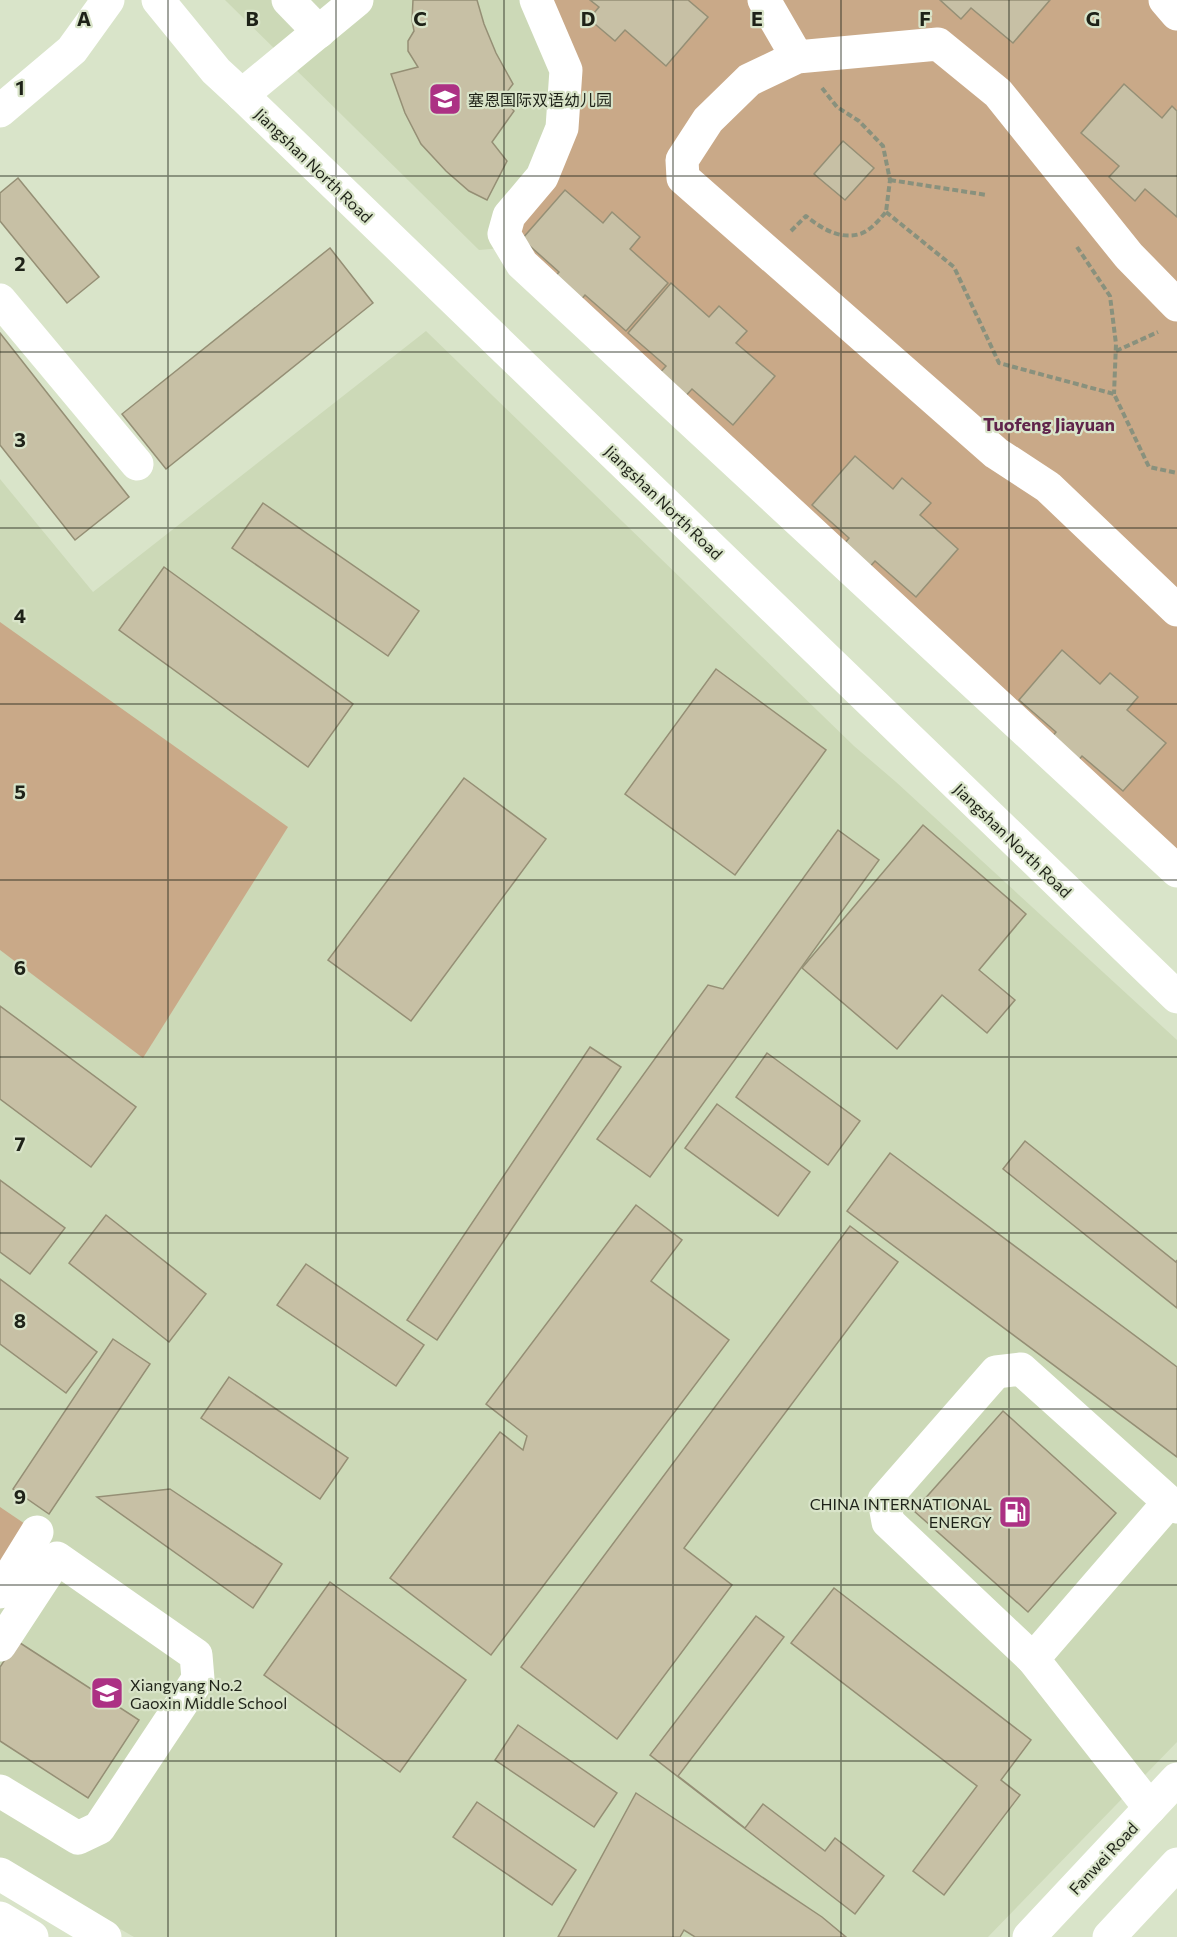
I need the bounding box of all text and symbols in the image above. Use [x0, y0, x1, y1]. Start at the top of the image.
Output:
text: A [77, 6, 91, 30]
text: B [245, 6, 259, 30]
text: C [413, 6, 427, 30]
text: D [581, 6, 595, 30]
text: E [751, 6, 763, 30]
text: F [919, 6, 931, 30]
text: G [1086, 6, 1100, 30]
text: 1 [15, 75, 25, 99]
school or university icon: 塞恩国际双语幼儿园 [427, 81, 463, 117]
place label: 塞恩国际双语幼儿园 [468, 90, 612, 109]
street label: Jiangshan North Road [251, 104, 377, 226]
text: 2 [14, 251, 26, 275]
district label: Tuofeng Jiayuan [983, 413, 1115, 435]
text: 3 [14, 427, 26, 451]
street label: Jiangshan North Road [601, 441, 727, 563]
text: 4 [14, 603, 26, 627]
text: 5 [14, 779, 26, 803]
street label: Jiangshan North Road [950, 779, 1076, 901]
text: 6 [14, 955, 26, 979]
text: 7 [15, 1131, 26, 1155]
text: 8 [14, 1308, 26, 1332]
text: 9 [14, 1484, 26, 1508]
place label: CHINA INTERNATIONAL ENERGY [810, 1494, 993, 1531]
fuel station icon: CHINA INTERNATIONAL ENERGY [997, 1494, 1033, 1530]
school or university icon: Xiangyang No.2 Gaoxin Middle School [89, 1675, 125, 1711]
place label: Xiangyang No.2 Gaoxin Middle School [130, 1675, 287, 1712]
street label: Fanwei Road [1065, 1818, 1141, 1898]

